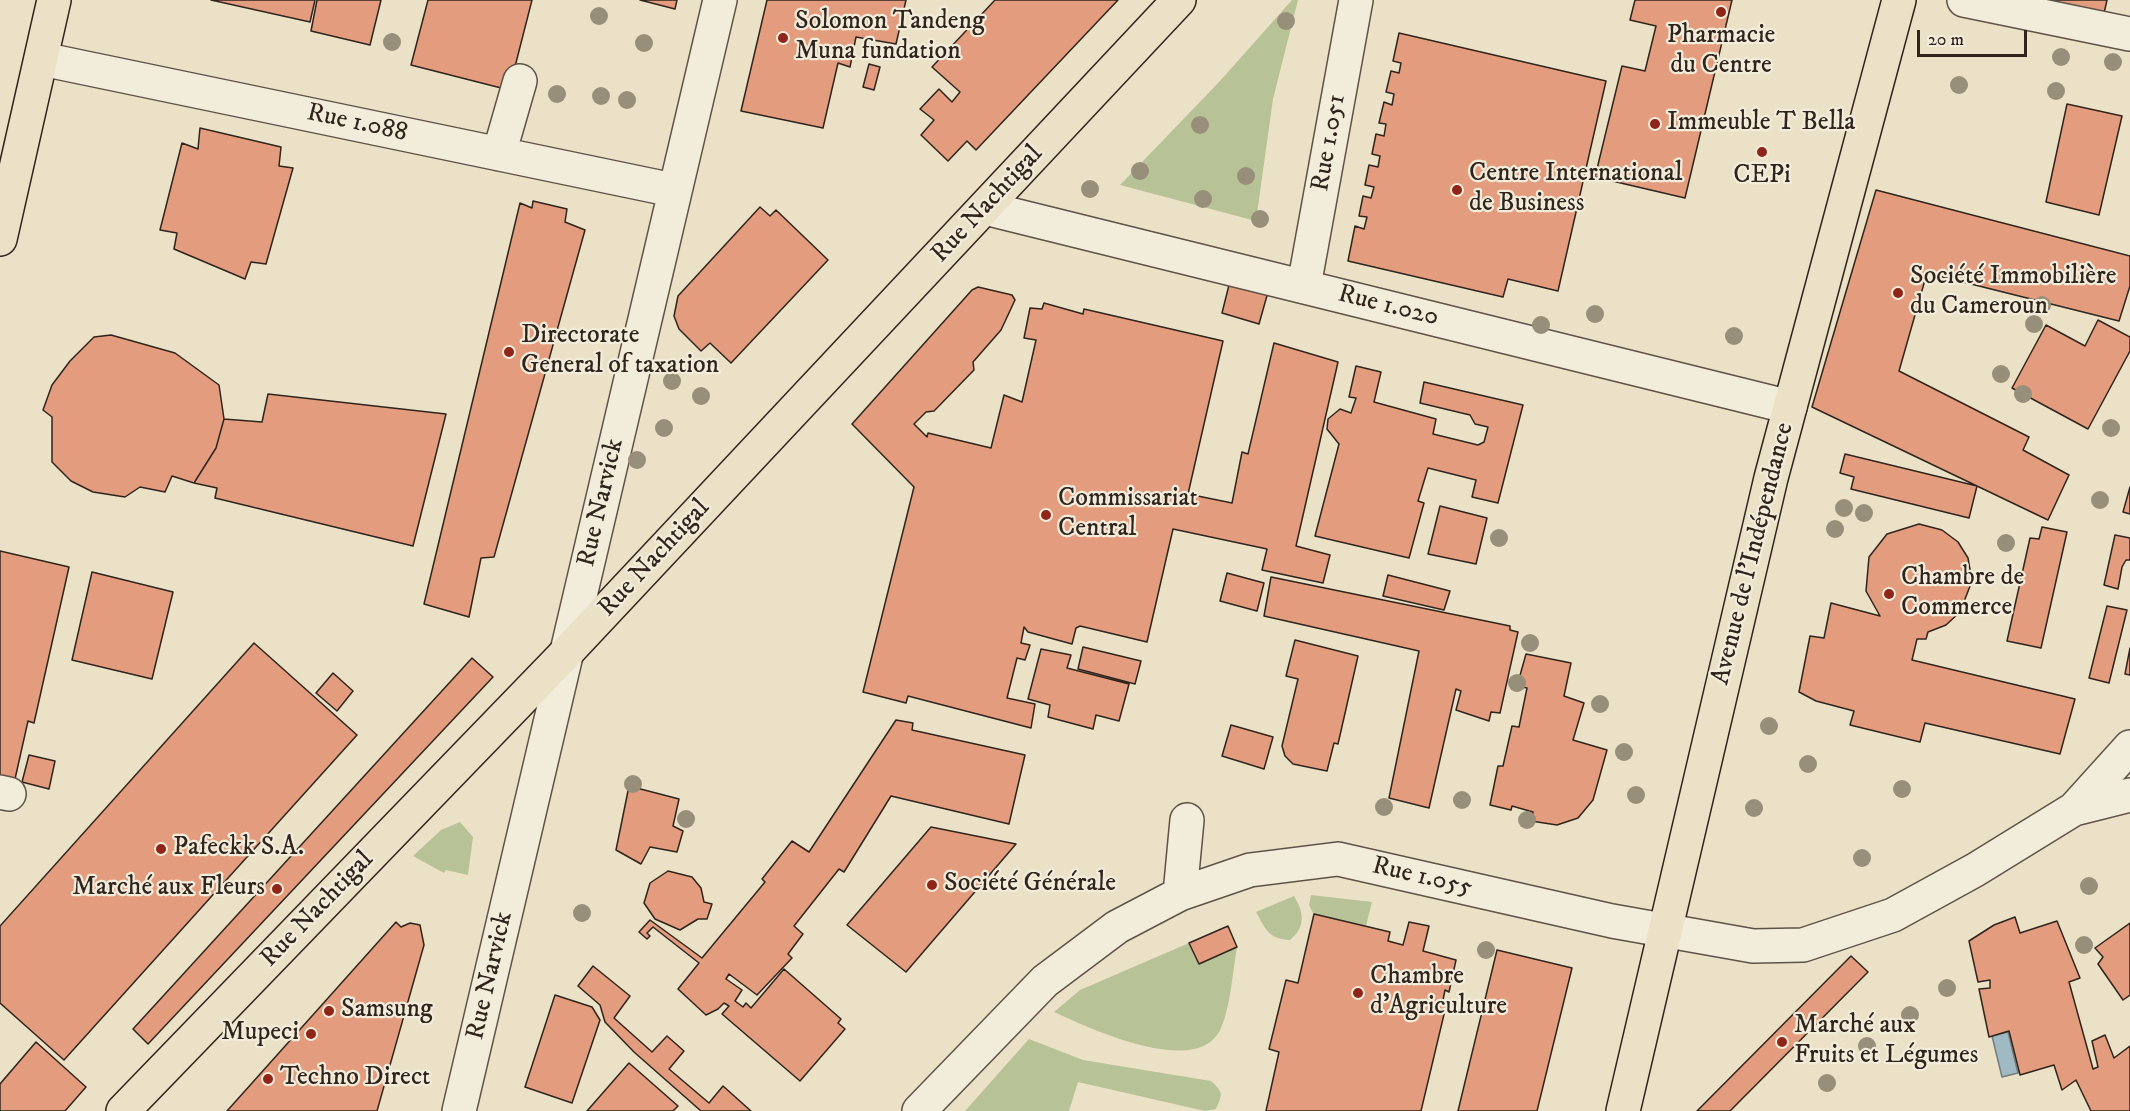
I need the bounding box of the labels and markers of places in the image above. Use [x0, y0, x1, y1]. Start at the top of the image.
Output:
marker: Pharmacie du Centre [1714, 5, 1728, 19]
place label: Solomon Tandeng Muna fundation [795, 7, 985, 68]
place label: Pharmacie du Centre [1667, 21, 1775, 82]
marker: Solomon Tandeng Muna fundation [776, 31, 790, 45]
place label: Immeuble T Bella [1667, 108, 1855, 140]
marker: Immeuble T Bella [1648, 117, 1662, 131]
marker: CEPi [1755, 145, 1769, 159]
place label: Centre International de Business [1469, 159, 1683, 220]
place label: CEPi [1733, 161, 1791, 193]
marker: Centre International de Business [1450, 183, 1464, 197]
place label: Société Immobilière du Cameroun [1910, 262, 2117, 324]
marker: Société Immobilière du Cameroun [1891, 286, 1905, 300]
place label: Directorate General of taxation [521, 321, 719, 382]
marker: Directorate General of taxation [502, 345, 516, 359]
place label: Commissariat Central [1058, 484, 1198, 546]
marker: Commissariat Central [1039, 508, 1053, 522]
place label: Chambre de Commerce [1901, 563, 2024, 624]
marker: Chambre de Commerce [1882, 587, 1896, 601]
place label: Pafeckk S.A. [173, 833, 304, 865]
marker: Pafeckk S.A. [154, 842, 168, 856]
place label: Société Générale [944, 869, 1116, 901]
place label: Marché aux Fleurs [72, 873, 265, 905]
marker: Société Générale [925, 878, 939, 892]
marker: Marché aux Fleurs [270, 882, 284, 896]
place label: Chambre d'Agriculture [1370, 962, 1507, 1024]
marker: Chambre d'Agriculture [1351, 986, 1365, 1000]
place label: Samsung [341, 995, 433, 1027]
marker: Samsung [322, 1004, 336, 1018]
place label: Marché aux Fruits et Légumes [1794, 1011, 1978, 1072]
place label: Mupeci [221, 1018, 299, 1050]
marker: Mupeci [304, 1027, 318, 1041]
marker: Marché aux Fruits et Légumes [1775, 1035, 1789, 1049]
place label: Techno Direct [280, 1063, 430, 1095]
marker: Techno Direct [261, 1072, 275, 1086]

